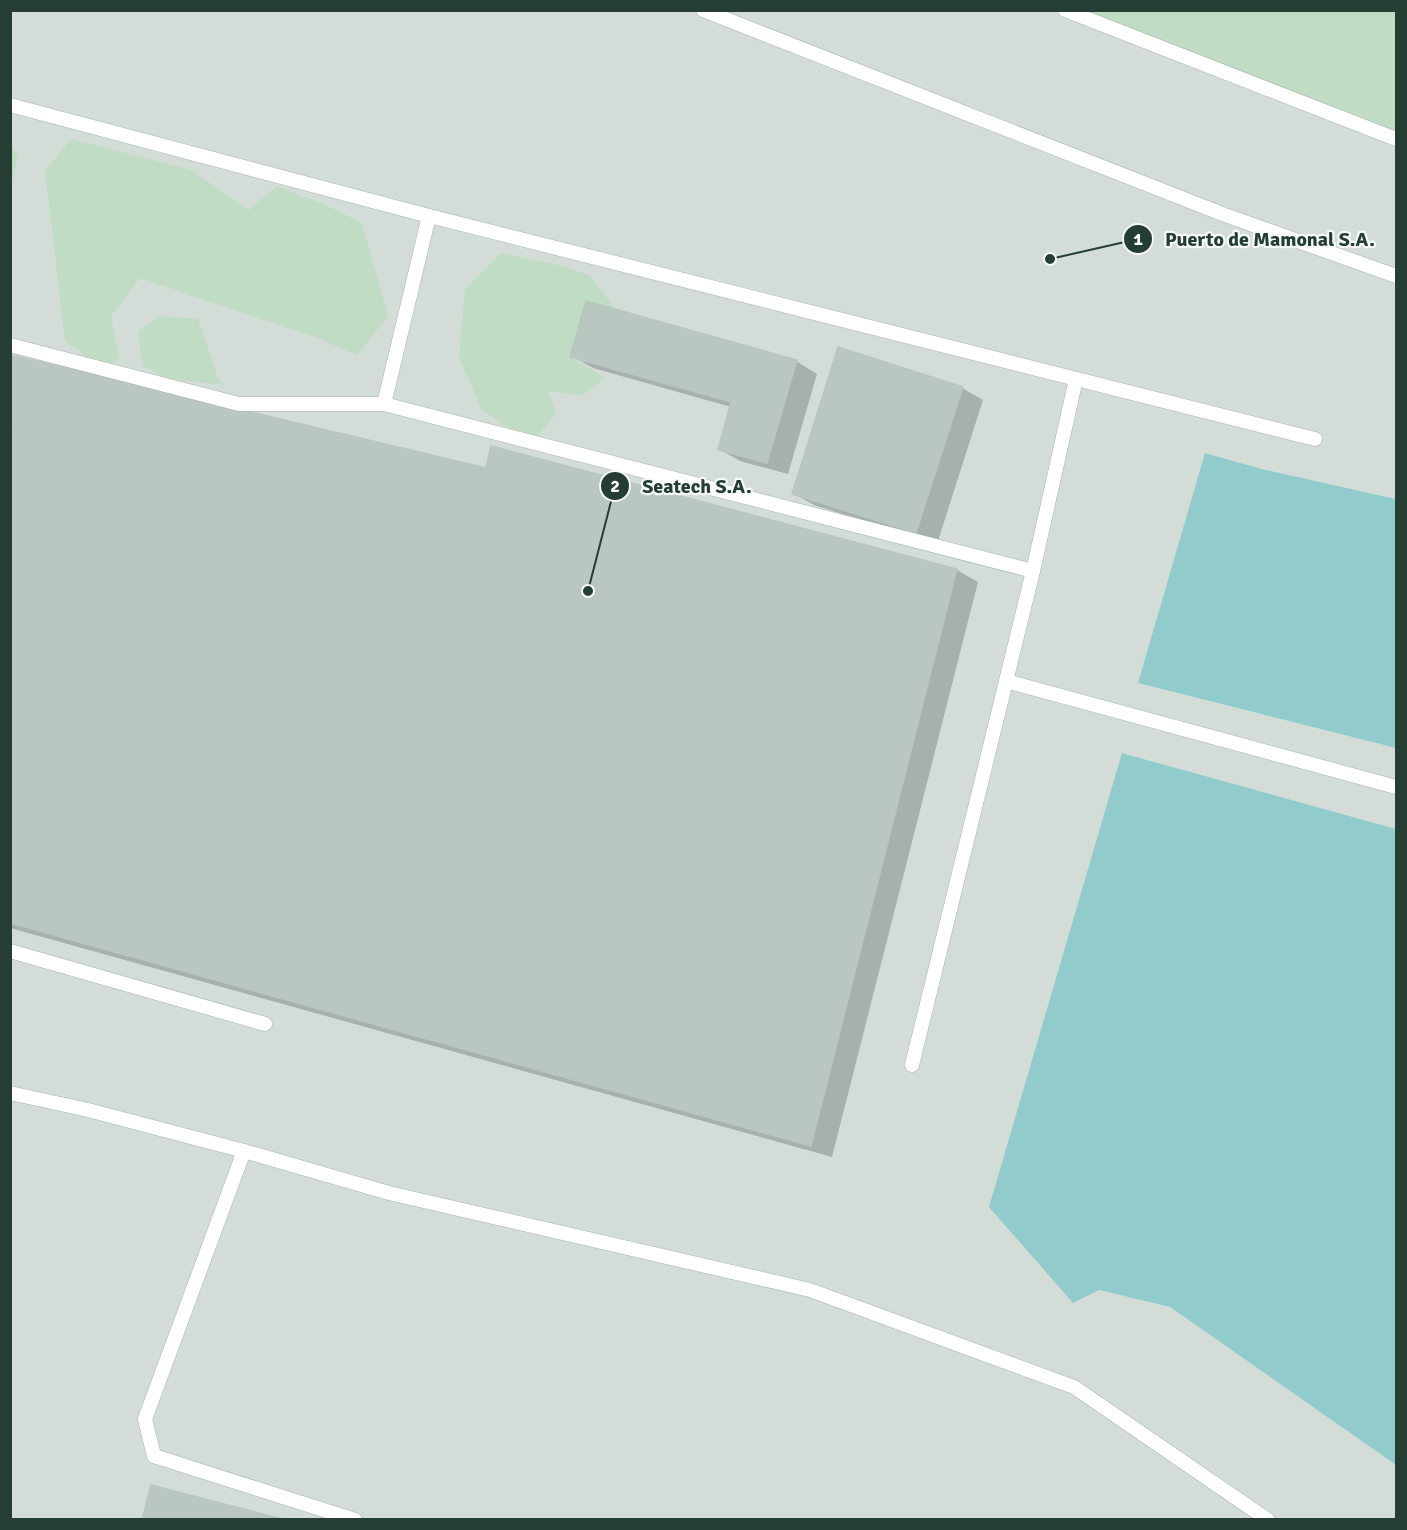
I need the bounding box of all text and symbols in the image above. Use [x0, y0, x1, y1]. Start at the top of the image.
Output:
callout: Puerto de Mamonal S.A. [1123, 220, 1387, 258]
text: Puerto de Mamonal S.A. [1165, 227, 1375, 252]
text: 1 [1133, 228, 1143, 250]
callout: Seatech S.A. [600, 467, 764, 505]
text: Seatech S.A. [642, 474, 752, 499]
text: 2 [610, 475, 620, 497]

